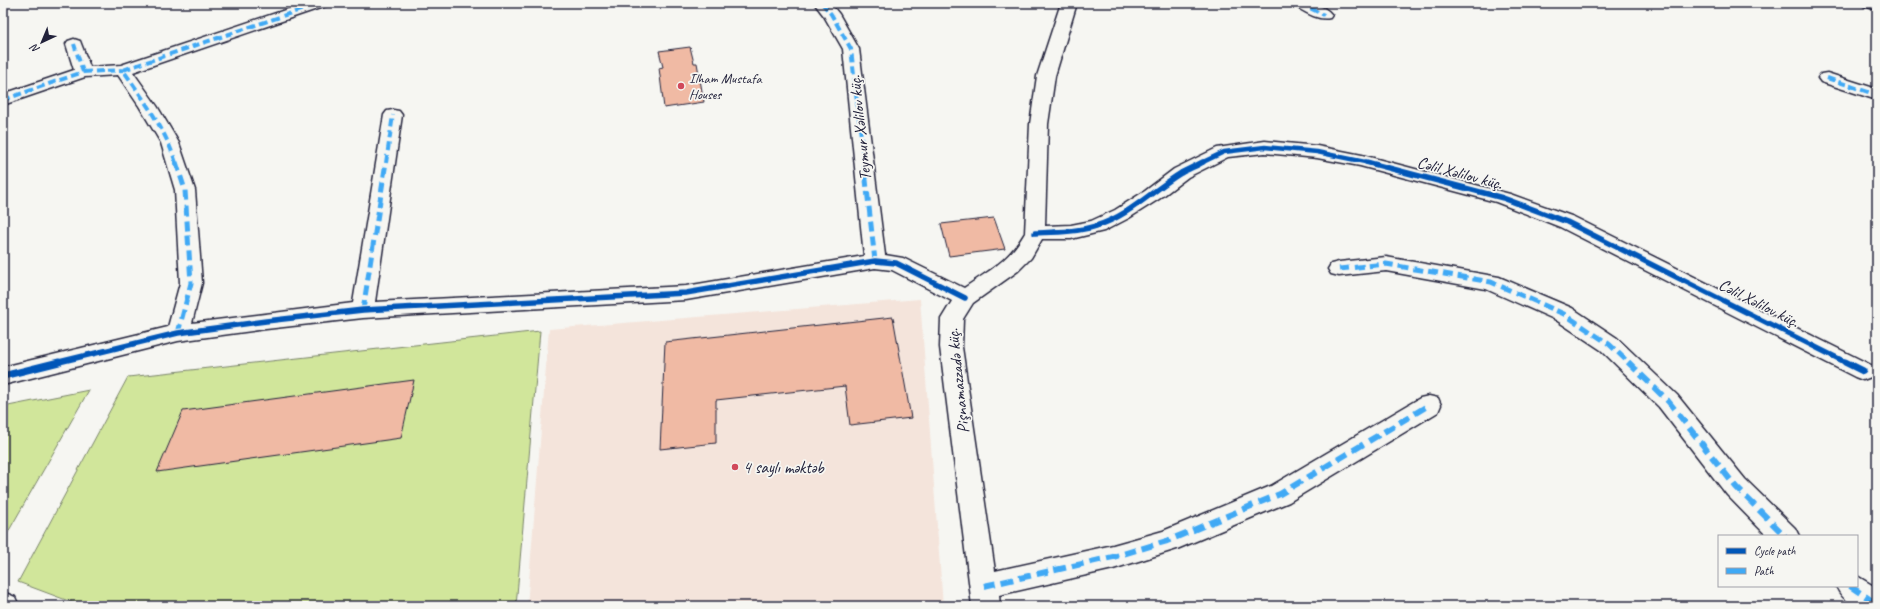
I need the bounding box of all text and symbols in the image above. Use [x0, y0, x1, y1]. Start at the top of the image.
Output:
north arrow [22, 22, 62, 62]
text: N [26, 40, 42, 57]
place label: Ilham Mustafa Houses [689, 70, 762, 103]
street label: Teymur Xəlilov küç. [844, 74, 876, 182]
marker: Ilham Mustafa Houses [676, 81, 686, 91]
street label: Cəlil Xəlilov küç. [1415, 152, 1506, 195]
street label: Cəlil Xəlilov küç. [1715, 274, 1803, 333]
street label: Pişnamazzadə küç. [942, 327, 974, 434]
place label: 4 saylı məktəb [743, 457, 825, 478]
marker: 4 saylı məktəb [730, 462, 740, 472]
legend [1718, 535, 1858, 587]
text: Cycle path [1754, 543, 1796, 559]
text: Path [1754, 563, 1774, 579]

